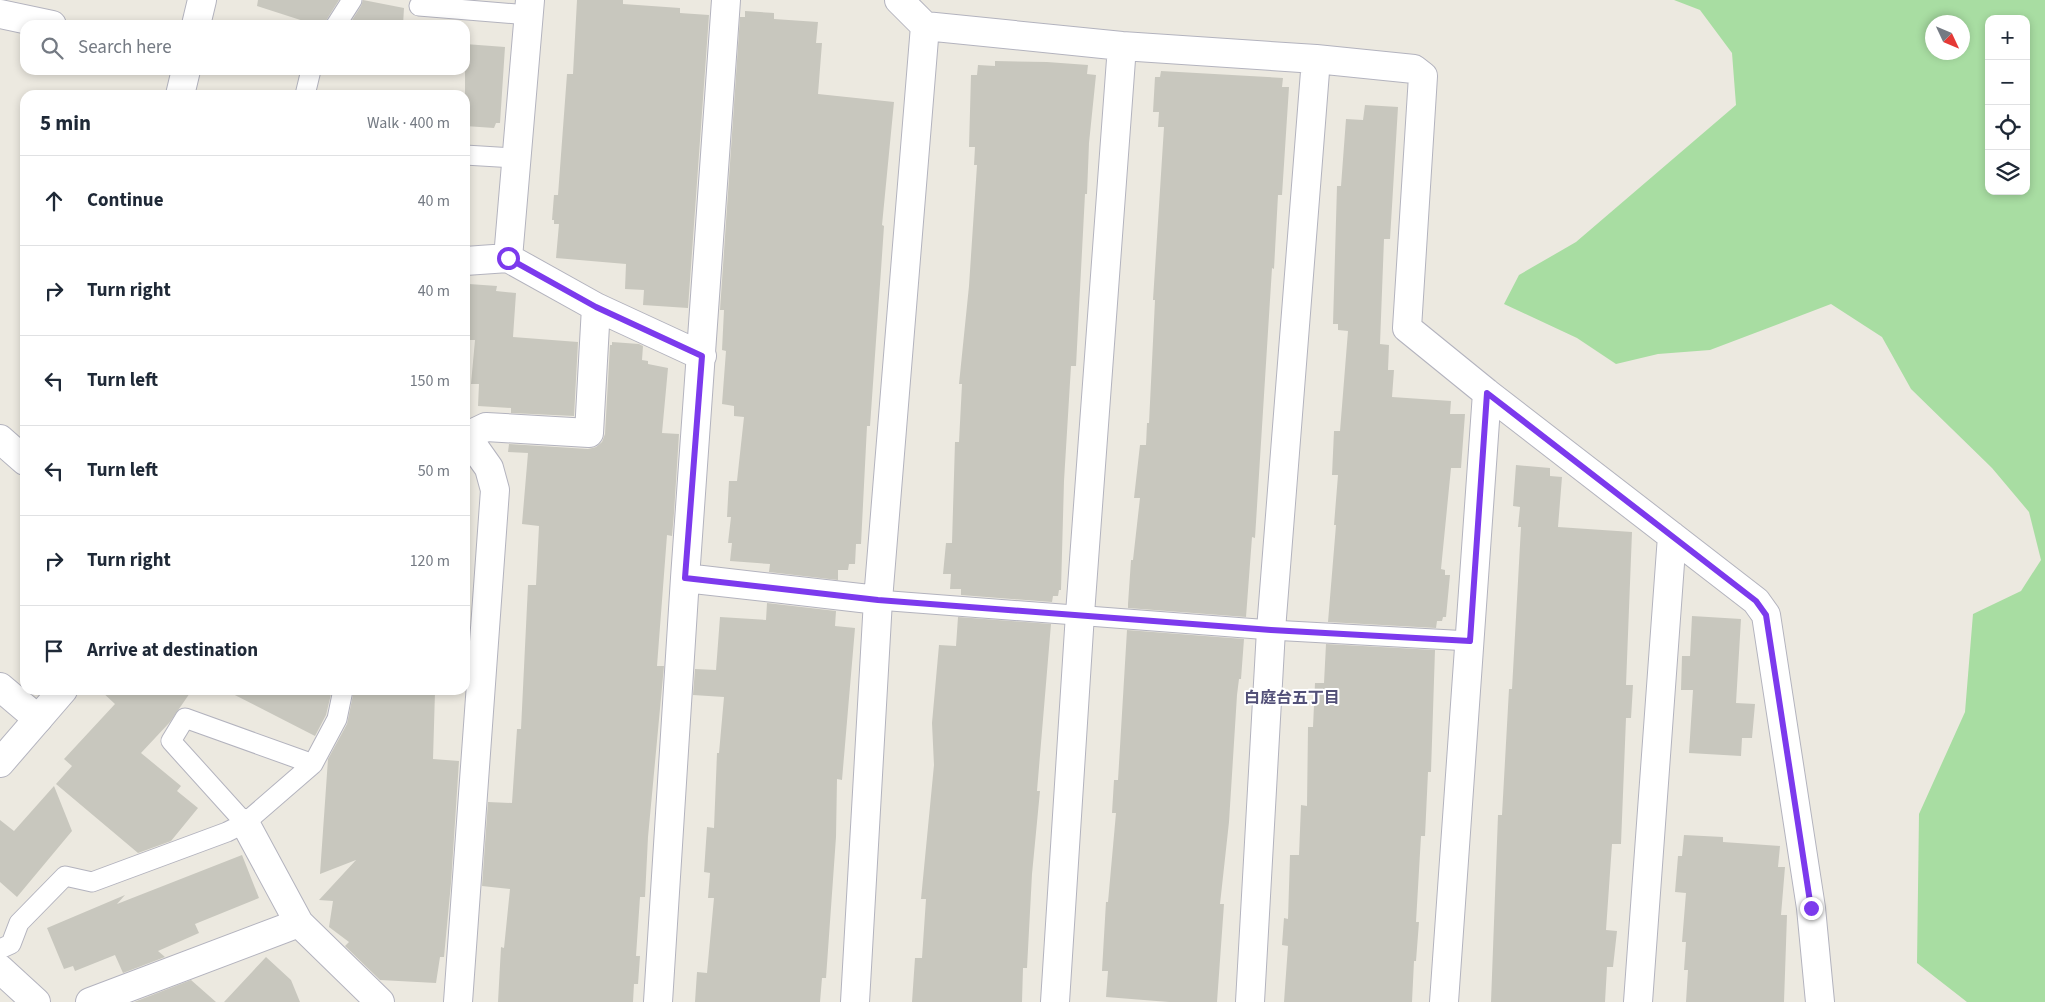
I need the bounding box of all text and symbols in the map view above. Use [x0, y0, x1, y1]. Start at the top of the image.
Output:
north arrow [1925, 15, 1970, 60]
map controls [1985, 15, 2030, 195]
button: + [1985, 15, 2030, 60]
search box [20, 20, 470, 75]
icon: search [38, 34, 66, 62]
text: Search here [78, 34, 172, 61]
button: − [1985, 60, 2030, 105]
button: locate [1985, 105, 2030, 150]
text: 5 min [40, 108, 91, 138]
text: Walk · 400 m [367, 112, 450, 134]
button: layers [1985, 150, 2030, 195]
icon: ahead [40, 187, 68, 215]
text: Continue [87, 187, 164, 214]
text: 40 m [418, 190, 450, 212]
route start [497, 247, 520, 270]
icon: right [40, 277, 68, 305]
text: Turn right [87, 277, 171, 304]
text: 40 m [418, 280, 450, 302]
icon: left [40, 367, 68, 395]
text: Turn left [87, 367, 158, 394]
text: 150 m [410, 370, 450, 392]
icon: left [40, 457, 68, 485]
text: Turn left [87, 457, 158, 484]
text: 50 m [418, 460, 450, 482]
icon: right [40, 547, 68, 575]
text: Turn right [87, 547, 171, 574]
text: 120 m [410, 550, 450, 572]
icon: arrive [40, 637, 68, 665]
text: Arrive at destination [87, 637, 258, 664]
district label: 白庭台五丁目 [1244, 687, 1340, 709]
route end [1800, 897, 1823, 920]

